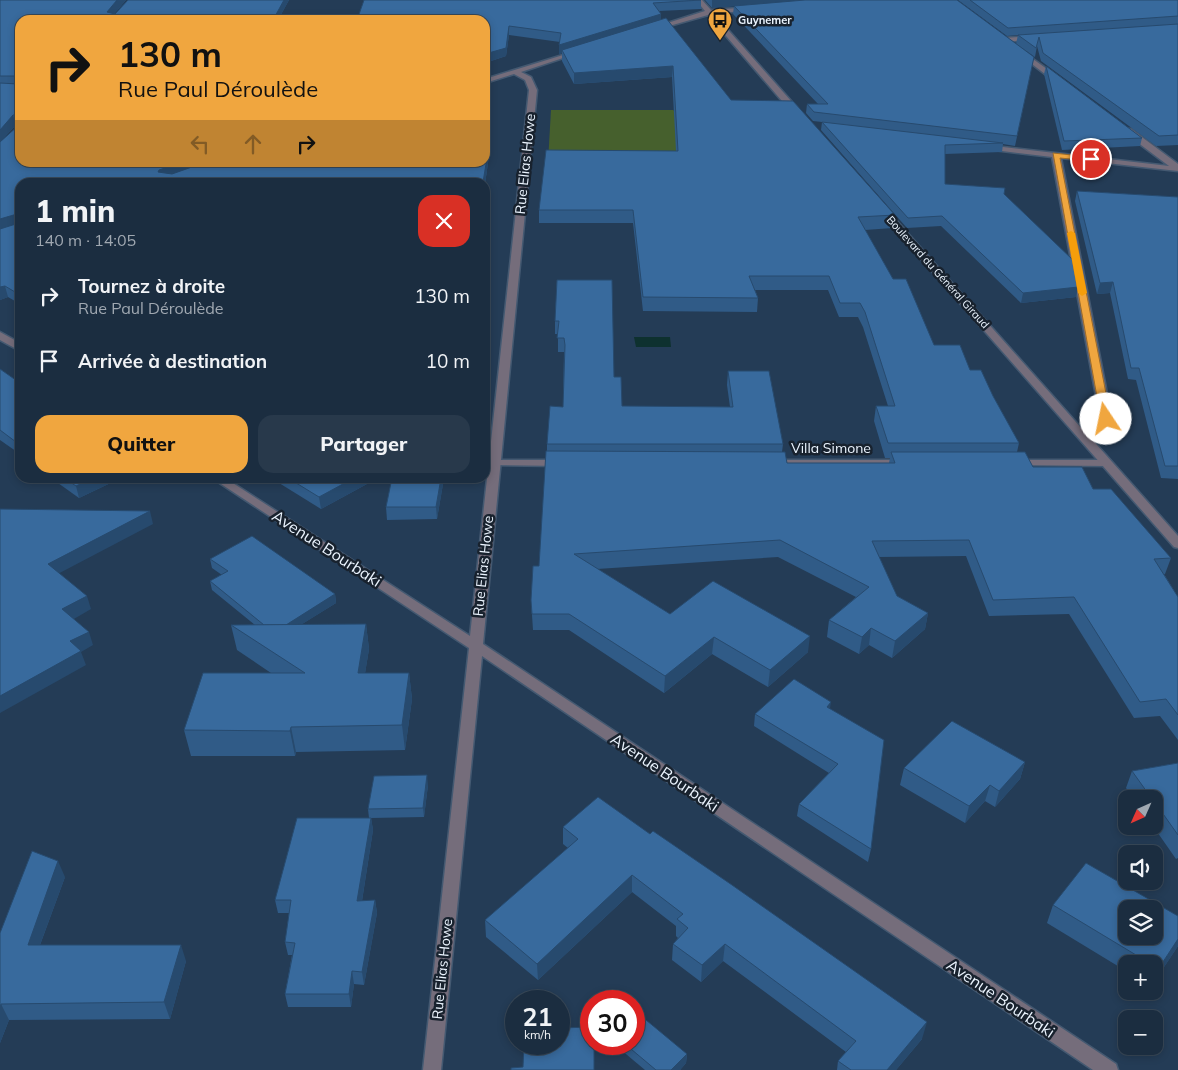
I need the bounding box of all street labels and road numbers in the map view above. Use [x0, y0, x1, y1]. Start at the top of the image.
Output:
street label: Rue Elias Howe [511, 113, 539, 215]
street label: Boulevard du Général Giraud [884, 213, 992, 331]
street label: Villa Simone [791, 439, 871, 457]
street label: Avenue Bourbaki [269, 505, 385, 591]
street label: Rue Elias Howe [469, 515, 497, 617]
street label: Avenue Bourbaki [607, 728, 723, 816]
street label: Rue Elias Howe [428, 918, 456, 1020]
street label: Avenue Bourbaki [943, 954, 1059, 1042]

